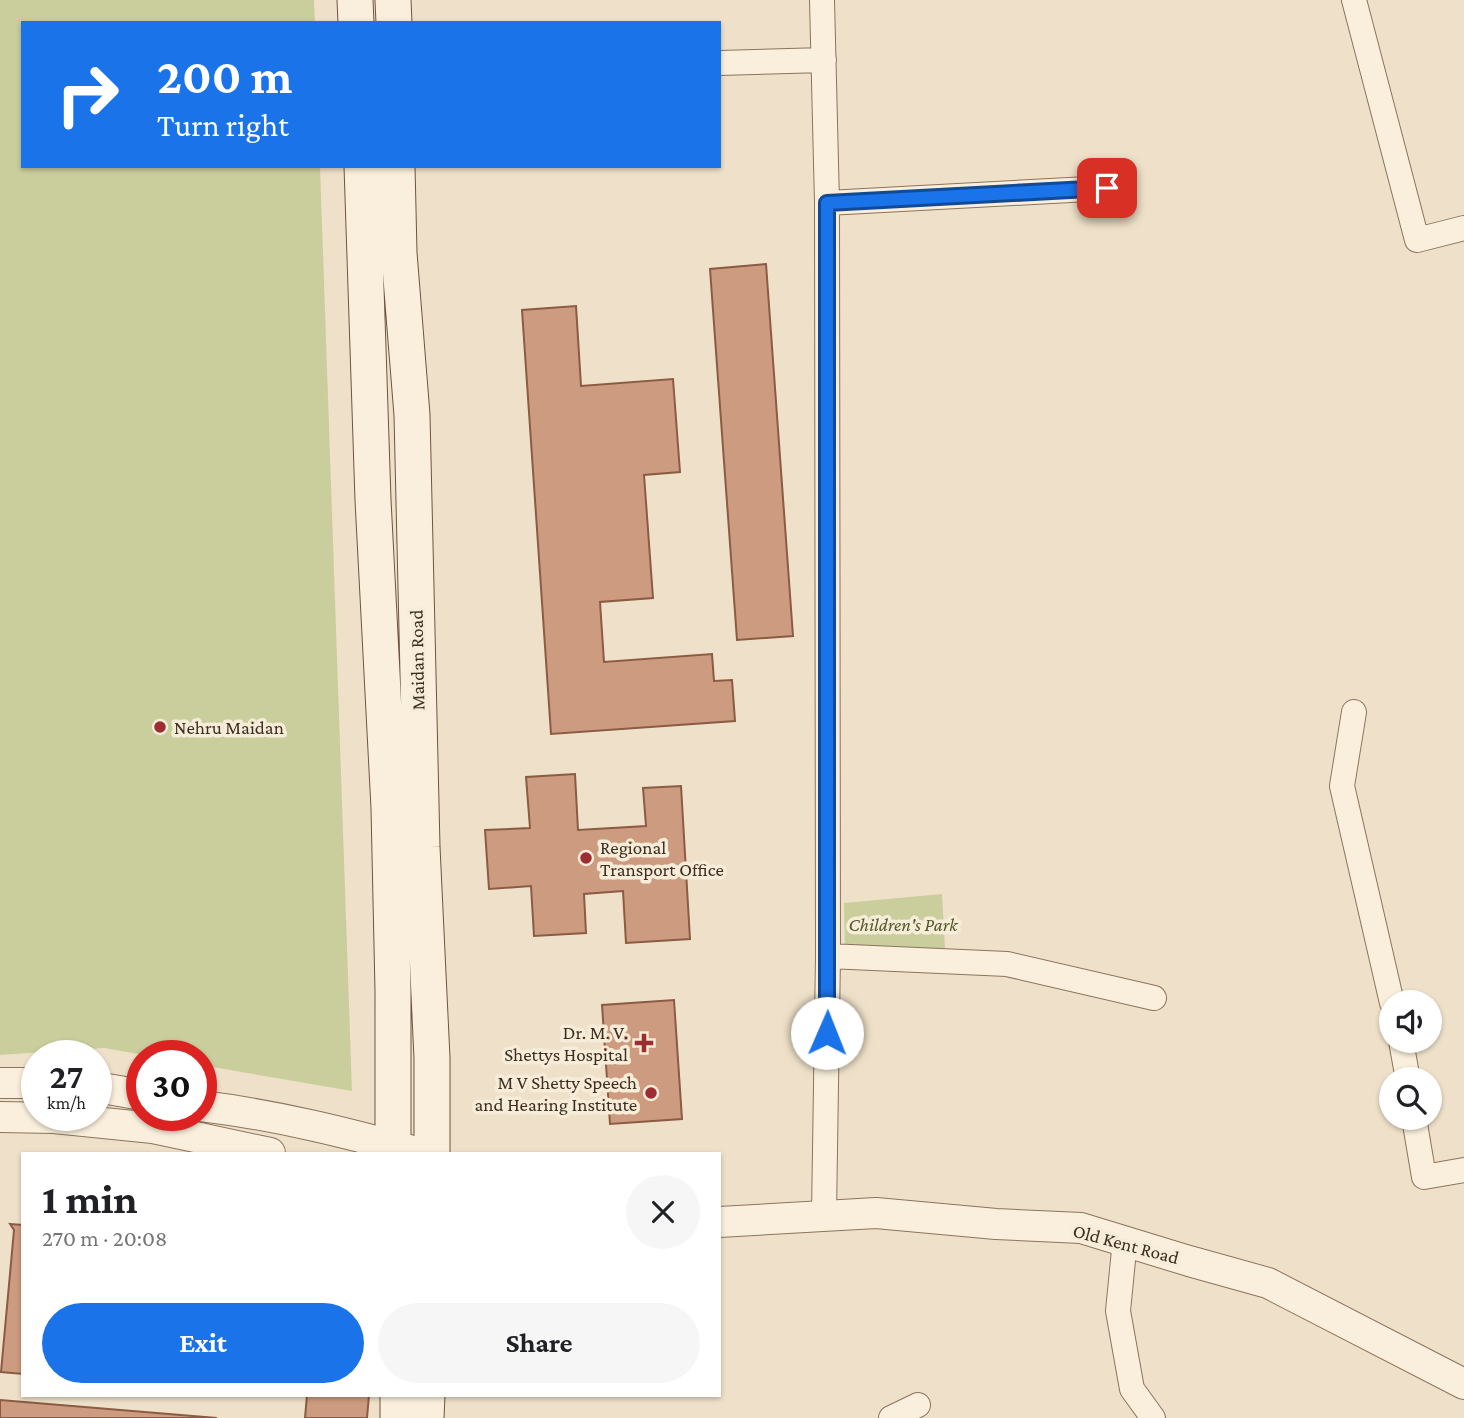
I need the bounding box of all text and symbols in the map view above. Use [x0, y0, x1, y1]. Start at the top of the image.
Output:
icon: right [42, 49, 133, 140]
text: 200 m [157, 49, 292, 104]
text: Turn right [157, 107, 289, 143]
pin [1077, 158, 1137, 218]
icon: arrive [1088, 169, 1126, 207]
street label: Maidan Road [406, 610, 428, 710]
place label: Nehru Maidan [174, 717, 284, 738]
marker: Nehru Maidan [152, 719, 168, 735]
place label: Regional Transport Office [600, 837, 724, 880]
marker: Regional Transport Office [578, 850, 594, 866]
park label: Children's Park [849, 914, 958, 935]
map controls [1379, 990, 1442, 1130]
button: sound [1379, 990, 1442, 1053]
position arrow [790, 996, 864, 1070]
place label: Dr. M. V. Shettys Hospital [504, 1022, 628, 1065]
marker: Dr. M. V. Shettys Hospital [634, 1033, 654, 1053]
speed limit sign: 30 [126, 1040, 217, 1131]
text: 27 [50, 1057, 83, 1096]
button: search [1379, 1067, 1442, 1130]
place label: M V Shetty Speech and Hearing Institute [475, 1072, 637, 1115]
marker: M V Shetty Speech and Hearing Institute [643, 1085, 659, 1101]
text: km/h [47, 1093, 86, 1113]
text: 1 min [42, 1175, 138, 1222]
button: close [626, 1175, 700, 1249]
street label: Old Kent Road [1071, 1220, 1181, 1268]
text: 270 m · 20:08 [42, 1225, 167, 1251]
button: Exit [42, 1303, 364, 1383]
button: Share [378, 1303, 700, 1383]

